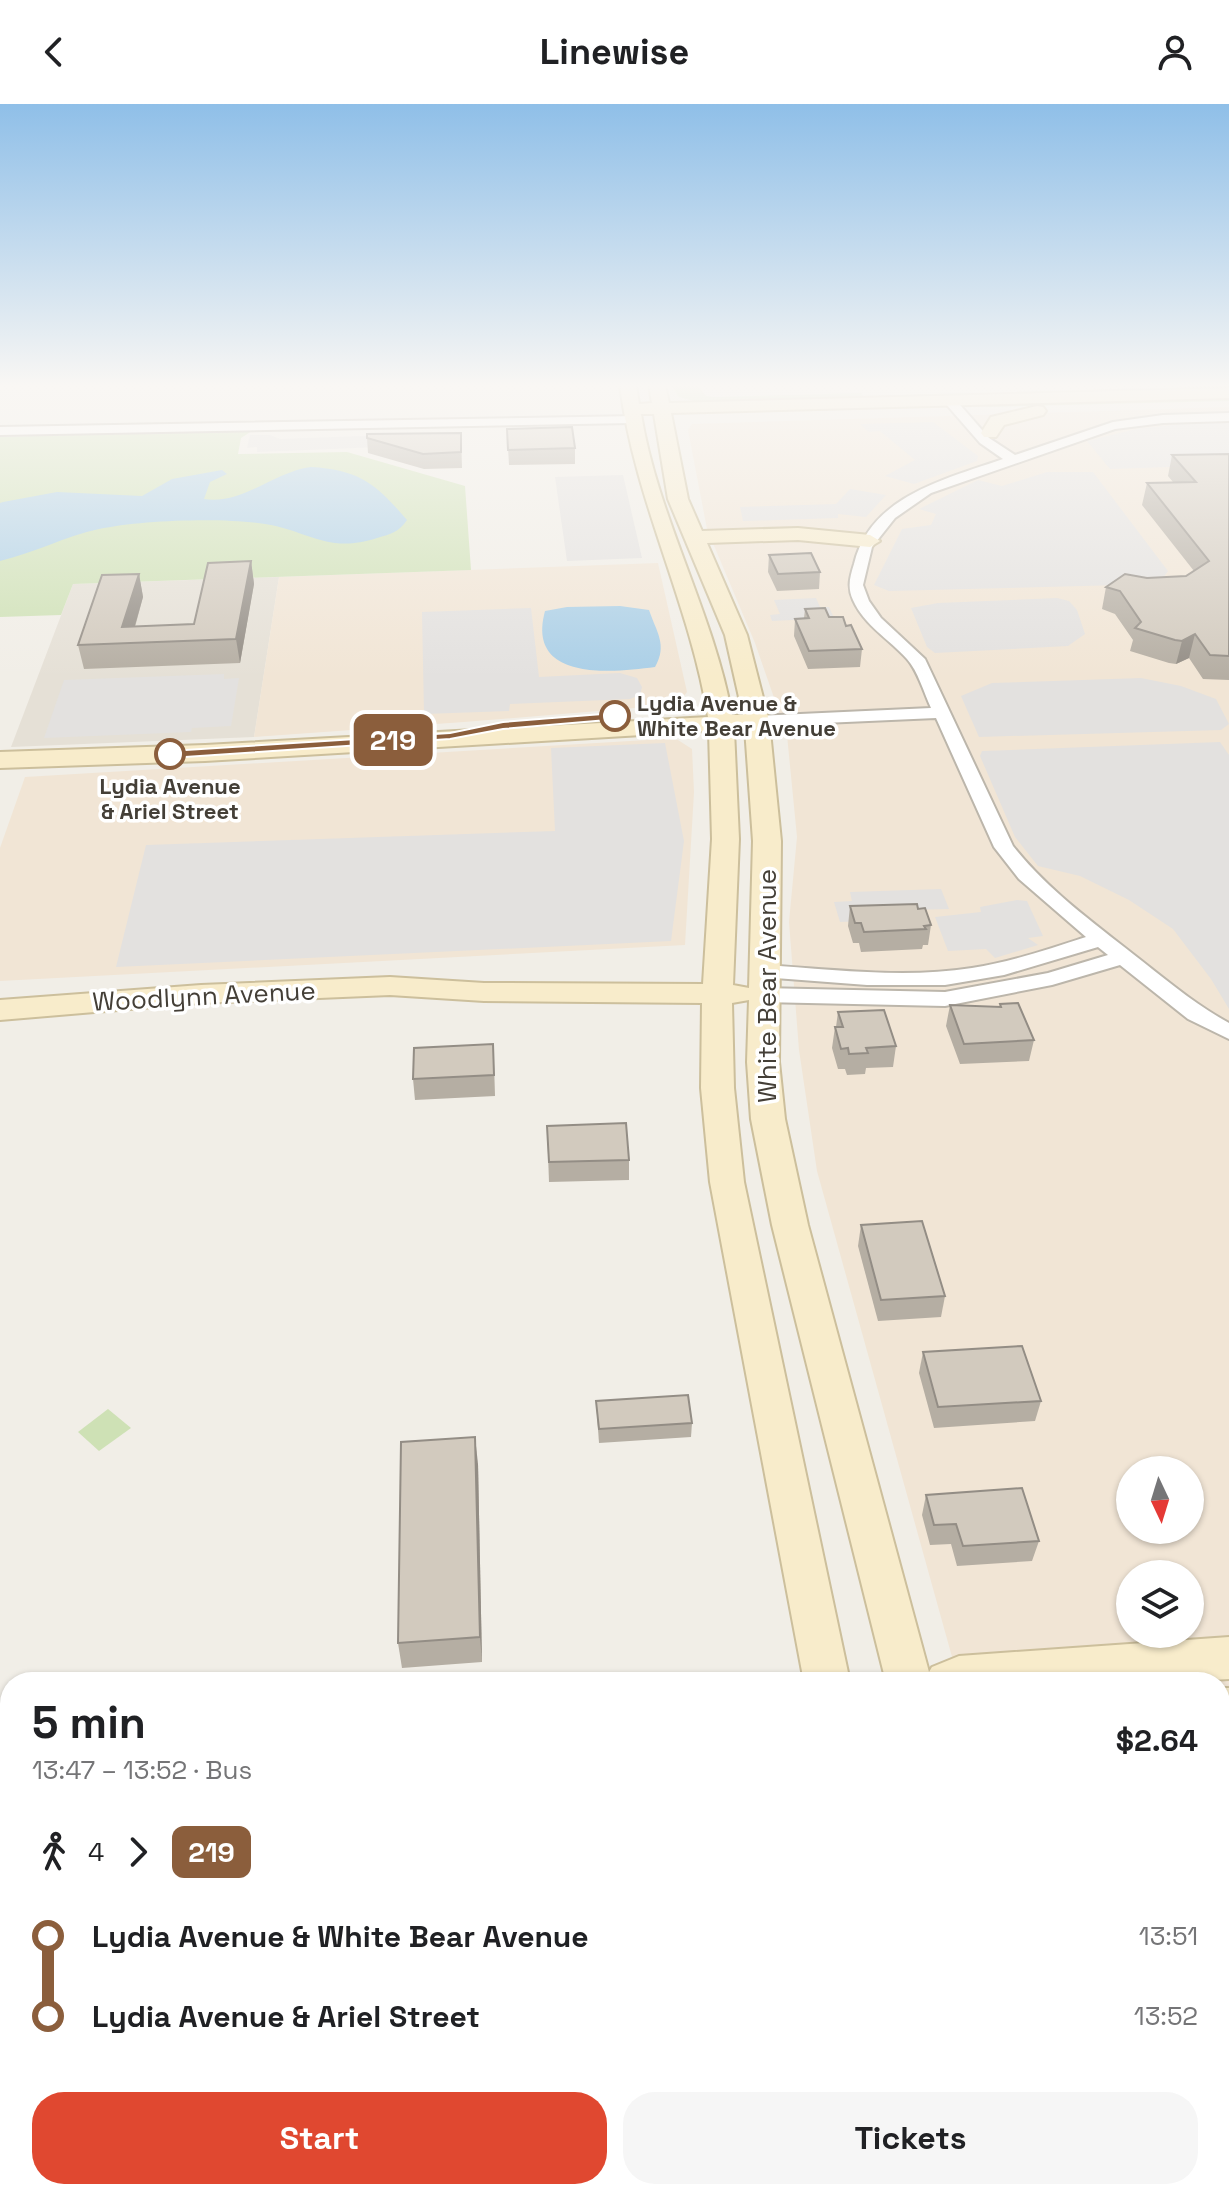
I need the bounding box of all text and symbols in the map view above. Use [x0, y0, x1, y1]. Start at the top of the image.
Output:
text: Linewise [540, 29, 689, 75]
icon: back [32, 30, 76, 74]
icon: person [1153, 30, 1197, 74]
place label: Lydia Avenue & White Bear Avenue [637, 689, 836, 742]
marker: Lydia Avenue & White Bear Avenue [600, 701, 630, 731]
line badge: 219 [347, 714, 439, 766]
text: 219 [370, 722, 416, 758]
marker: Lydia Avenue & Ariel Street [155, 739, 185, 769]
place label: Lydia Avenue & Ariel Street [99, 772, 241, 825]
street label: White Bear Avenue [750, 869, 784, 1103]
street label: Woodlynn Avenue [91, 973, 317, 1019]
north arrow [1116, 1456, 1204, 1544]
map controls [1116, 1456, 1204, 1648]
button: layers [1116, 1560, 1204, 1648]
text: 5 min [32, 1695, 146, 1751]
text: $2.64 [1116, 1721, 1198, 1760]
text: 13:47 – 13:52 · Bus [32, 1753, 252, 1787]
icon: walk [32, 1830, 76, 1874]
icon: forward [116, 1830, 160, 1874]
text: 219 [188, 1834, 235, 1870]
text: 4 [88, 1835, 104, 1869]
text: Lydia Avenue & White Bear Avenue [92, 1917, 589, 1956]
text: 13:51 [1139, 1919, 1198, 1953]
text: Lydia Avenue & Ariel Street [92, 1997, 480, 2036]
text: 13:52 [1134, 1999, 1198, 2033]
button: Start [32, 2092, 607, 2184]
button: Tickets [623, 2092, 1198, 2184]

